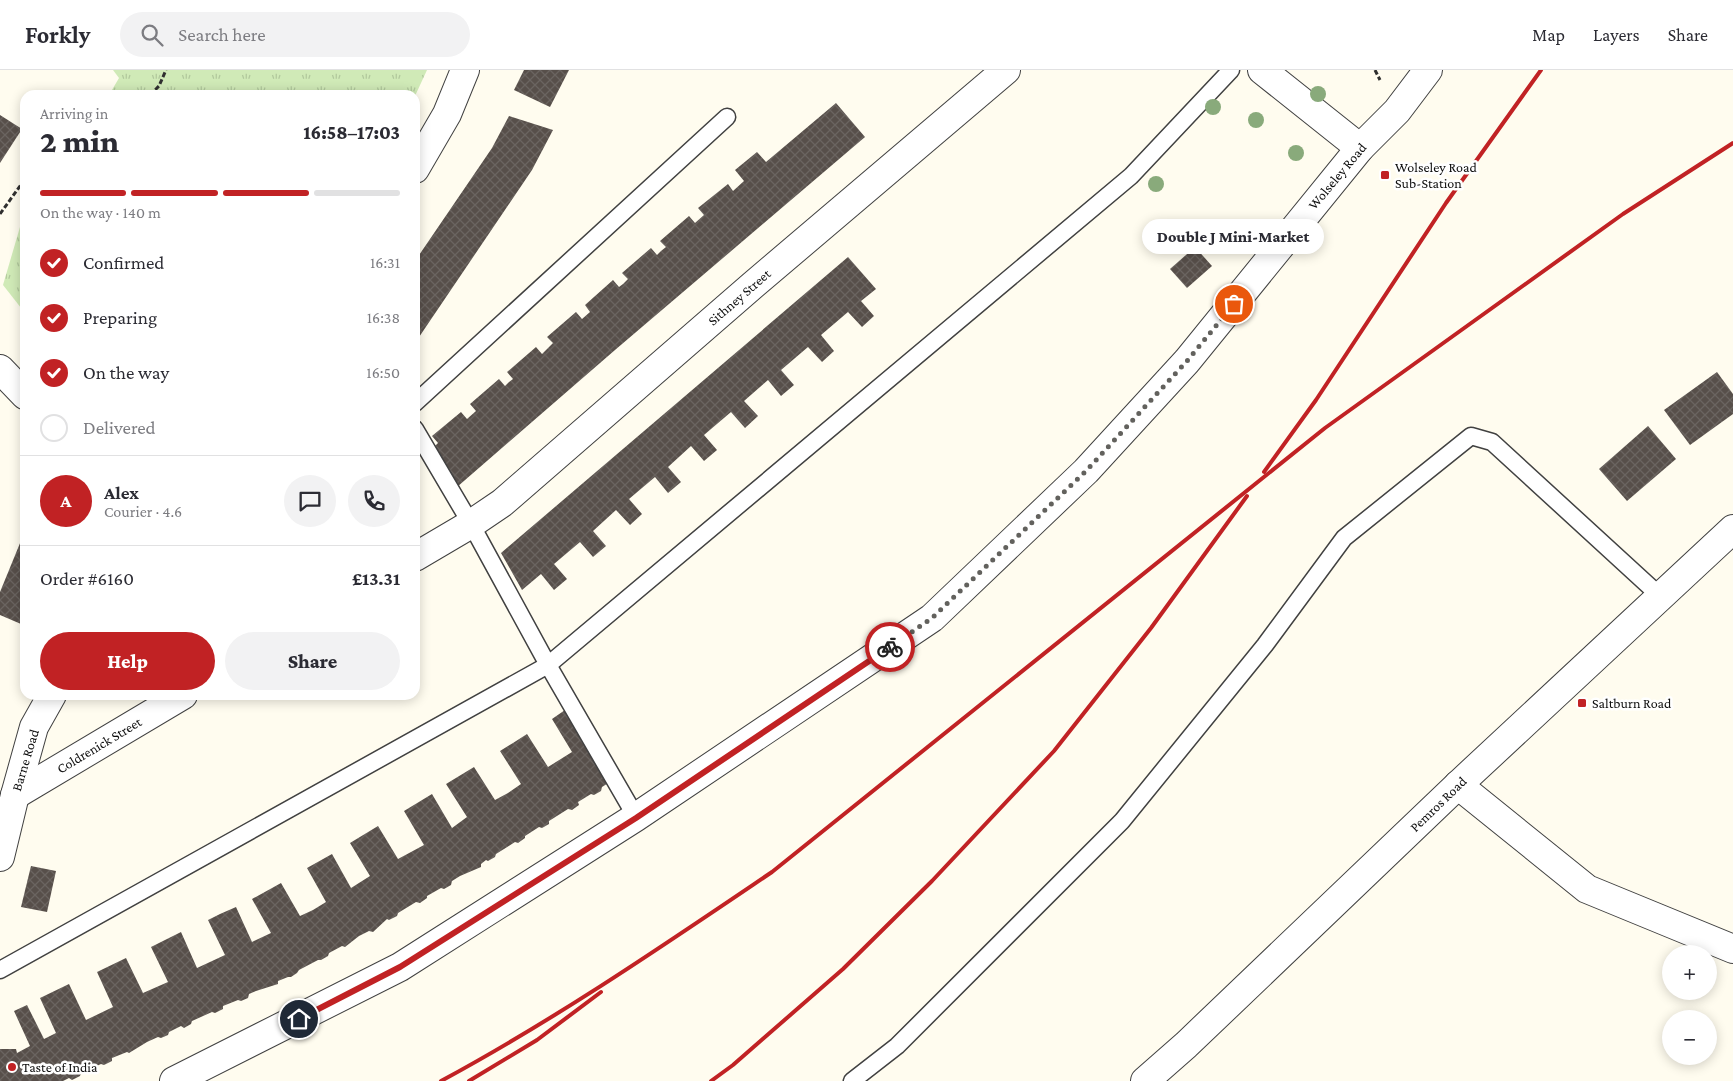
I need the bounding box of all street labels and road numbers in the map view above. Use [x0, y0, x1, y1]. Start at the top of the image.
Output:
street label: Wolseley Road [1305, 139, 1370, 212]
street label: Sithney Street [704, 265, 774, 329]
street label: Coldrenick Street [54, 713, 145, 777]
street label: Barne Road [8, 727, 42, 793]
street label: Pemros Road [1406, 773, 1470, 835]

